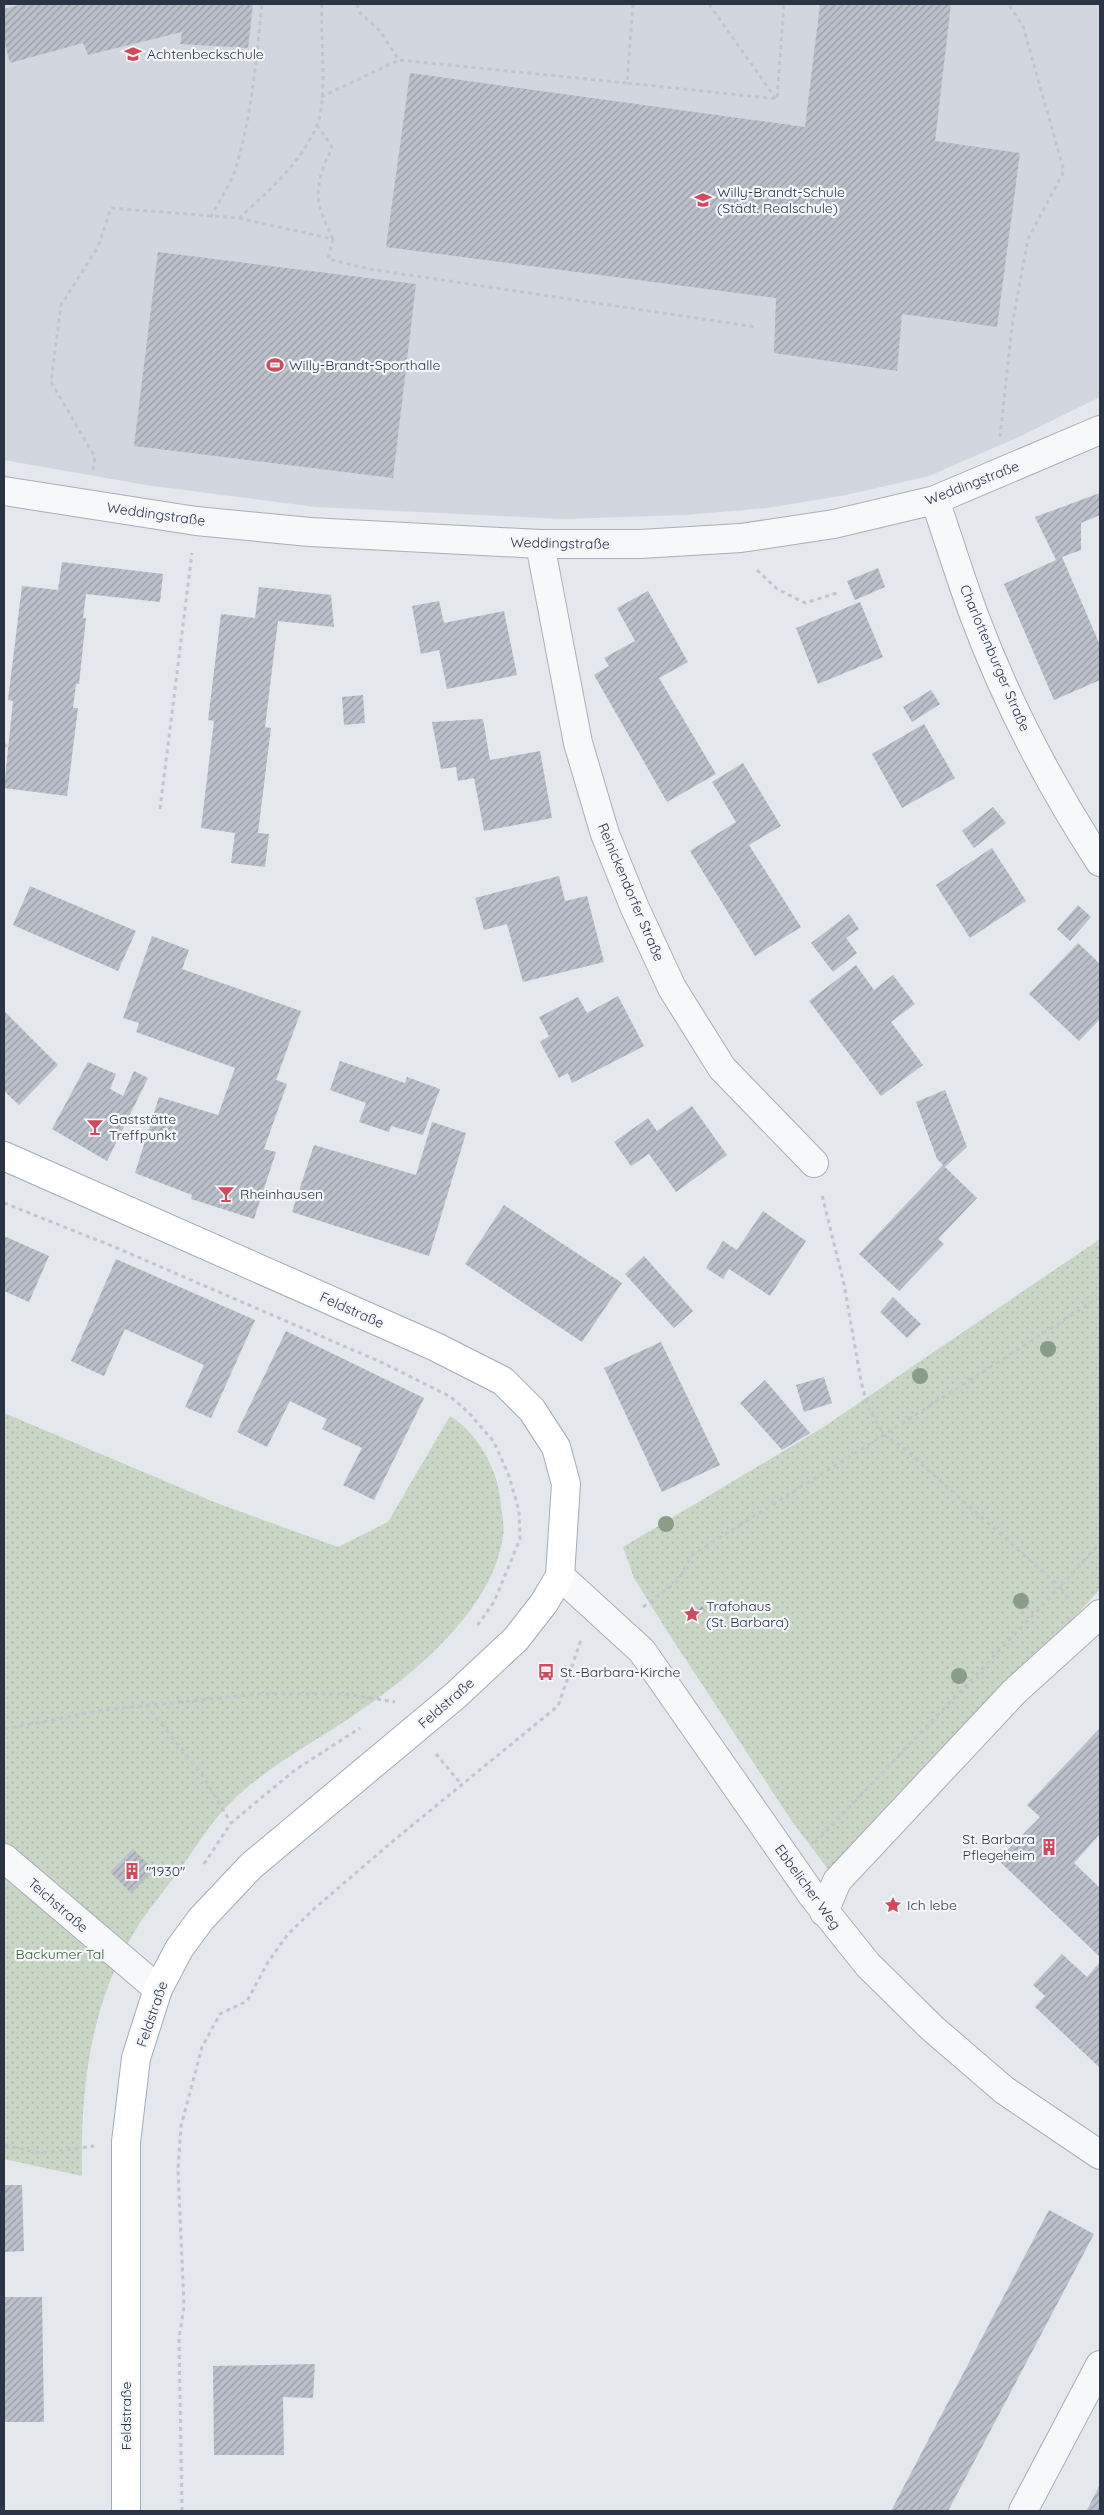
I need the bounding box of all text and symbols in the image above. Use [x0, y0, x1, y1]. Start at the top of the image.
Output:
school or university icon: Achtenbeckschule [123, 44, 143, 64]
place label: Achtenbeckschule [147, 45, 264, 63]
place label: Willy-Brandt-Schule (Städt. Realschule) [717, 183, 845, 217]
school or university icon: Willy-Brandt-Schule (Städt. Realschule) [693, 190, 713, 210]
sports icon: Willy-Brandt-Sporthalle [265, 355, 285, 375]
place label: Willy-Brandt-Sporthalle [289, 356, 440, 374]
street label: Weddingstraße [922, 457, 1022, 509]
street label: Weddingstraße [106, 498, 206, 530]
street label: Weddingstraße [510, 533, 610, 553]
street label: Charlottenburger Straße [956, 582, 1034, 734]
street label: Reinickendorfer Straße [594, 820, 668, 964]
place label: Gaststätte Treffpunkt [109, 1110, 177, 1144]
bar icon: Gaststätte Treffpunkt [85, 1117, 105, 1137]
bar icon: Rheinhausen [216, 1184, 236, 1204]
place label: Rheinhausen [240, 1185, 323, 1203]
street label: Feldstraße [317, 1288, 387, 1332]
place label: Trafohaus (St. Barbara) [706, 1597, 789, 1631]
place icon: Trafohaus (St. Barbara) [682, 1604, 702, 1624]
bus stop icon: St.-Barbara-Kirche [536, 1662, 556, 1682]
place label: St.-Barbara-Kirche [560, 1663, 680, 1681]
street label: Feldstraße [414, 1674, 478, 1732]
place label: St. Barbara Pflegeheim [962, 1830, 1035, 1864]
building icon: St. Barbara Pflegeheim [1039, 1837, 1059, 1857]
street label: Ebbelicher Weg [771, 1841, 845, 1933]
building icon: "1930" [122, 1861, 142, 1881]
place label: "1930" [146, 1862, 185, 1880]
street label: Teichstraße [24, 1874, 92, 1936]
place icon: Ich lebe [883, 1895, 903, 1915]
place label: Ich lebe [907, 1896, 957, 1914]
park label: Backumer Tal [16, 1945, 104, 1963]
street label: Feldstraße [132, 1979, 172, 2049]
street label: Feldstraße [117, 2382, 135, 2450]

